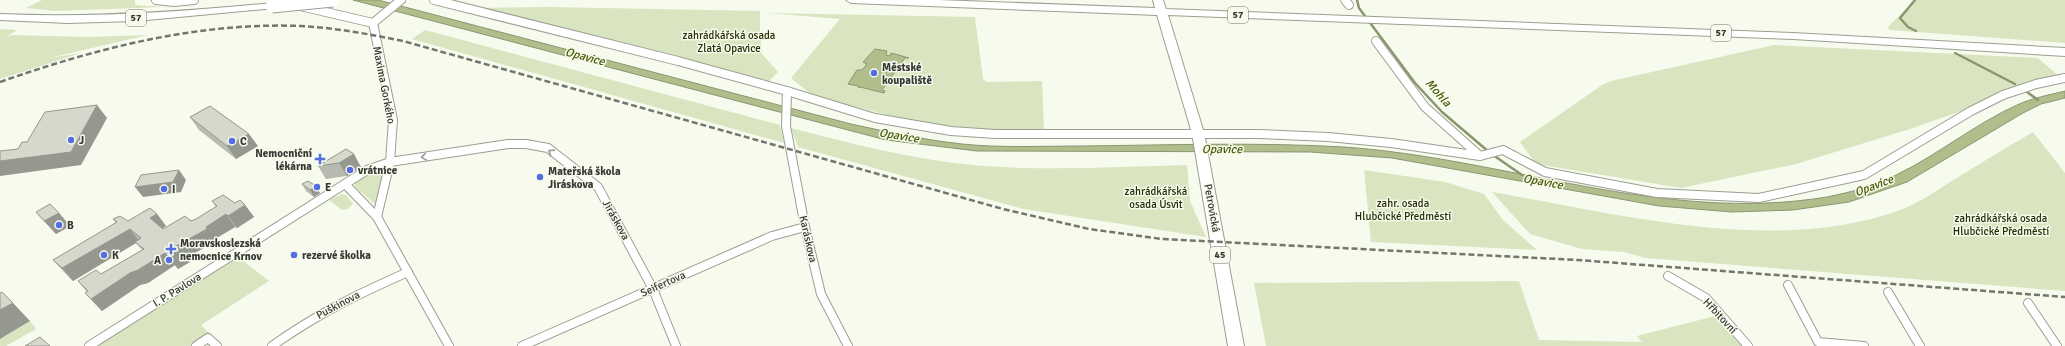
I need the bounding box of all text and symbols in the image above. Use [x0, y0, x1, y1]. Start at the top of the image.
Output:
road number: 57 [1228, 7, 1248, 23]
road number: 57 [126, 10, 146, 26]
road number: 57 [1711, 25, 1731, 41]
park label: zahrádkářská osada Zlatá Opavice [683, 29, 776, 55]
street label: Maxima Gorkého [370, 45, 398, 125]
water label: Opavice [564, 45, 607, 70]
place label: Městské koupaliště [882, 61, 932, 87]
marker: Městské koupaliště [869, 68, 879, 78]
water label: Mohla [1422, 76, 1455, 111]
water label: Opavice [878, 125, 921, 147]
place label: J [79, 134, 84, 147]
marker: J [66, 135, 76, 145]
place label: C [240, 135, 247, 148]
marker: C [227, 136, 237, 146]
water label: Opavice [1202, 142, 1243, 157]
place label: Nemocniční lékárna [255, 147, 313, 173]
one-way arrow [548, 149, 555, 157]
one-way arrow [421, 152, 427, 161]
marker: Nemocniční lékárna [315, 154, 325, 164]
place label: vrátnice [357, 164, 398, 177]
marker: vrátnice [345, 165, 355, 175]
place label: Mateřská škola Jiráskova [548, 165, 621, 191]
water label: Opavice [1522, 171, 1565, 193]
water label: Opavice [1852, 171, 1896, 200]
marker: Mateřská škola Jiráskova [535, 172, 545, 182]
place label: E [325, 181, 331, 194]
marker: E [312, 182, 322, 192]
place label: I [172, 183, 175, 196]
street label: Petrovická [1201, 183, 1223, 234]
marker: I [159, 184, 169, 194]
park label: zahrádkářská osada Úsvit [1125, 185, 1188, 211]
park label: zahr. osada Hlubčické Předměstí [1355, 197, 1451, 223]
street label: Jiráskova [600, 198, 632, 243]
park label: zahrádkářská osada Hlubčické Předměstí [1953, 212, 2049, 238]
street label: Karáskova [796, 214, 820, 264]
place label: B [67, 219, 74, 232]
marker: B [54, 220, 64, 230]
place label: Moravskoslezská nemocnice Krnov [180, 237, 263, 263]
marker: Moravskoslezská nemocnice Krnov [165, 243, 177, 255]
road number: 45 [1210, 247, 1230, 263]
place label: K [112, 249, 119, 262]
place label: rezervé školka [302, 249, 371, 262]
marker: K [99, 250, 109, 260]
marker: rezervé školka [289, 250, 299, 260]
place label: A [154, 254, 161, 267]
marker: A [164, 255, 174, 265]
street label: Seifertova [639, 268, 688, 300]
street label: I. P. Pavlova [151, 270, 204, 310]
street label: Puškinova [314, 288, 362, 322]
street label: Hřbitovní [1700, 296, 1740, 336]

